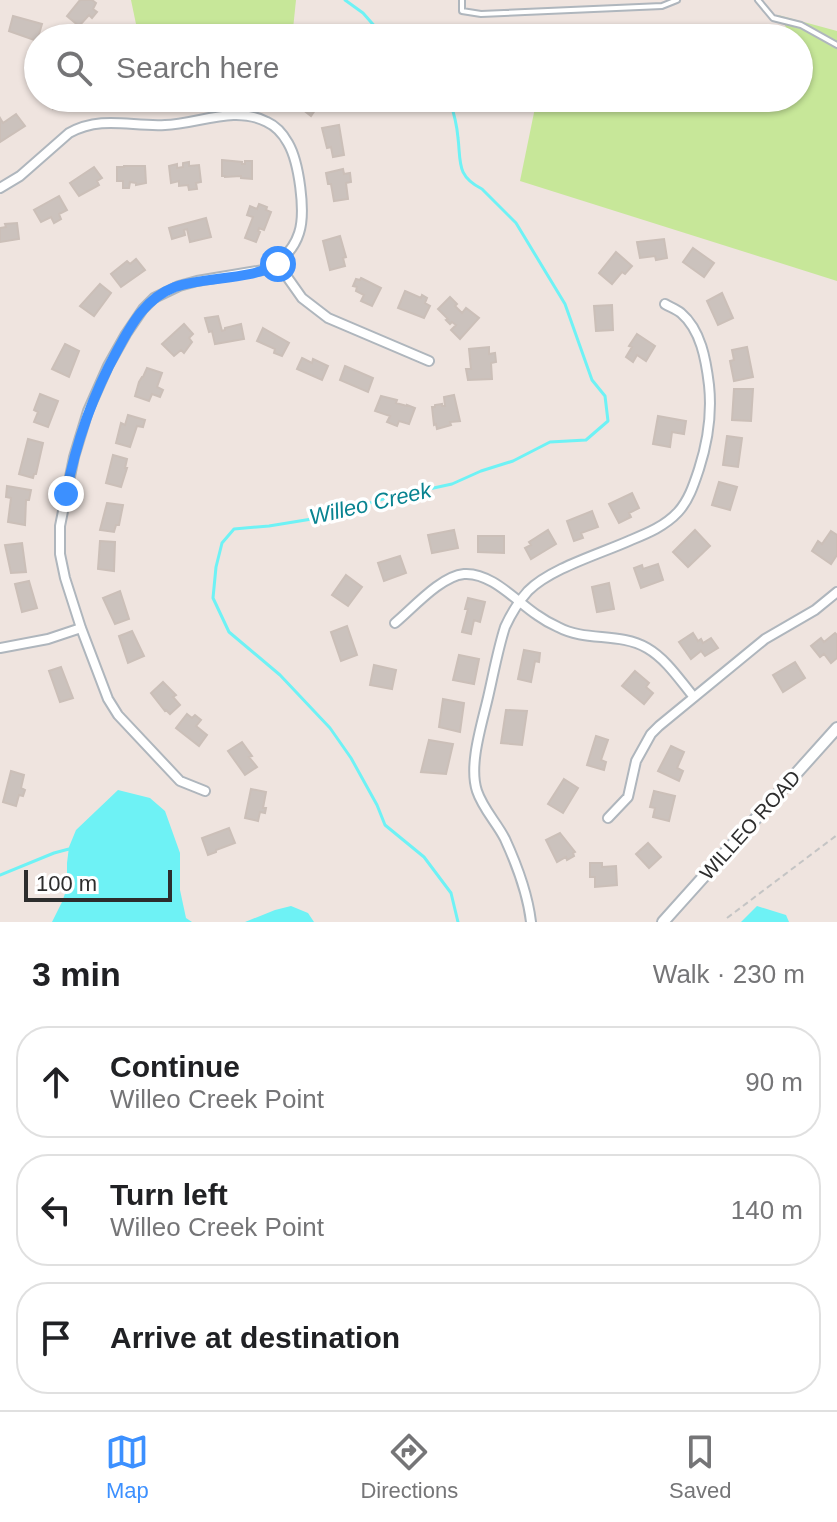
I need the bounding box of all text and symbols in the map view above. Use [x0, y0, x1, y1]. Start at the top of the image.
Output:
search box [24, 24, 813, 112]
icon: search [52, 46, 96, 90]
text: Search here [116, 51, 279, 84]
route start [260, 246, 296, 282]
route end [48, 476, 84, 512]
water label: Willeo Creek [307, 477, 435, 530]
street label: WILLEO ROAD [695, 766, 805, 884]
scale bar [24, 866, 172, 902]
text: 100 m [36, 871, 97, 896]
text: 3 min [32, 955, 121, 993]
text: Walk · 230 m [653, 959, 805, 989]
text: Continue [110, 1050, 240, 1083]
icon: ahead [34, 1060, 78, 1104]
text: 90 m [745, 1067, 803, 1097]
text: Willeo Creek Point [110, 1084, 324, 1114]
text: Turn left [110, 1178, 228, 1211]
icon: left [34, 1188, 78, 1232]
text: 140 m [731, 1195, 803, 1225]
text: Willeo Creek Point [110, 1212, 324, 1242]
icon: arrive [34, 1316, 78, 1360]
text: Arrive at destination [110, 1321, 400, 1354]
tab: Map [105, 1430, 149, 1504]
tab: Directions [360, 1430, 458, 1504]
tab: Saved [669, 1430, 732, 1504]

